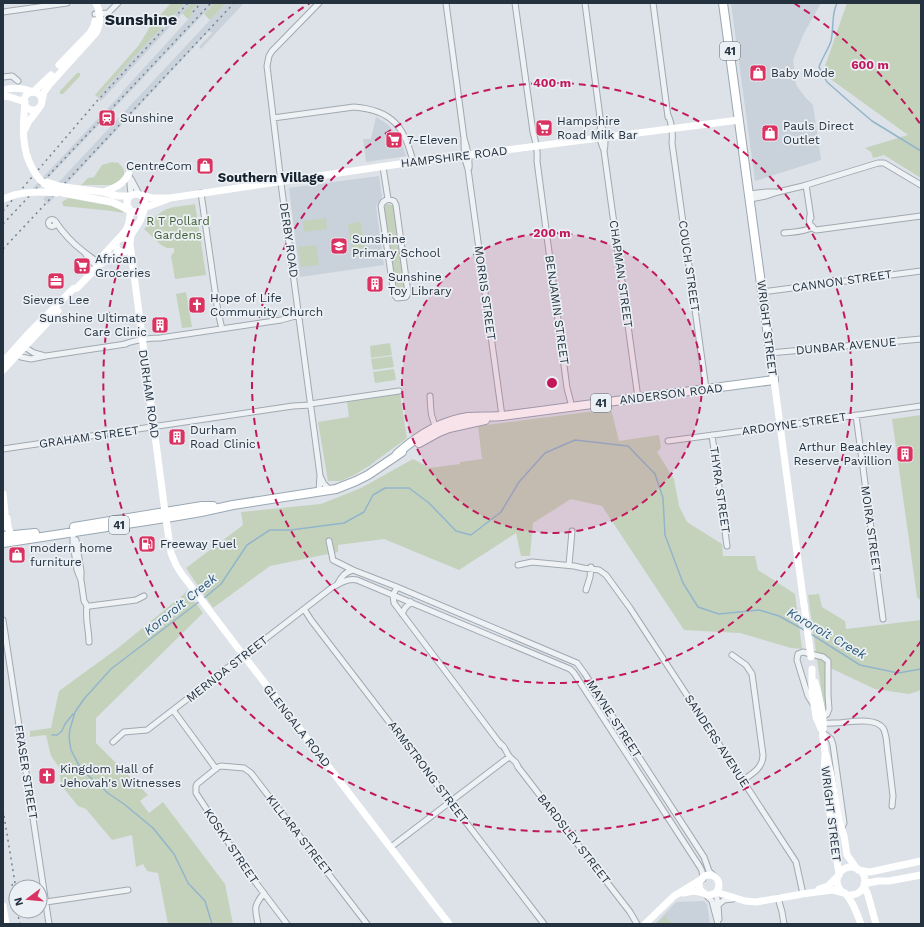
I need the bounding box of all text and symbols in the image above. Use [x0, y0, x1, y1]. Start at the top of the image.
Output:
district label: Sunshine [105, 10, 177, 29]
road number: 41 [720, 42, 740, 60]
text: 600 m [851, 58, 889, 72]
shop icon: Baby Mode [748, 63, 768, 83]
place label: Baby Mode [771, 66, 835, 80]
text: 400 m [533, 76, 571, 90]
station icon: Sunshine [97, 108, 117, 128]
place label: Sunshine [120, 111, 174, 125]
place label: Hampshire Road Milk Bar [557, 114, 638, 142]
supermarket icon: Hampshire Road Milk Bar [534, 118, 554, 138]
place label: Pauls Direct Outlet [783, 119, 854, 147]
shop icon: Pauls Direct Outlet [760, 123, 780, 143]
supermarket icon: 7-Eleven [384, 130, 404, 150]
place label: 7-Eleven [407, 133, 458, 147]
street label: HAMPSHIRE ROAD [400, 144, 508, 170]
shop icon: CentreCom [195, 156, 215, 176]
place label: CentreCom [126, 159, 192, 173]
district label: Southern Village [218, 170, 325, 185]
street label: DERBY ROAD [277, 202, 301, 278]
park label: R T Pollard Gardens [146, 214, 210, 242]
street label: CHAPMAN STREET [607, 219, 635, 329]
street label: COUCH STREET [676, 219, 702, 313]
text: 200 m [533, 226, 571, 240]
place label: Sunshine Primary School [352, 232, 441, 260]
school or university icon: Sunshine Primary School [329, 236, 349, 256]
street label: MORRIS STREET [471, 245, 499, 341]
place label: African Groceries [95, 252, 151, 280]
street label: BENJAMIN STREET [542, 254, 572, 366]
supermarket icon: African Groceries [72, 256, 92, 276]
street label: CANNON STREET [791, 267, 893, 295]
place label: Sunshine Toy Library [388, 270, 452, 298]
office icon: Sievers Lee [46, 271, 66, 291]
building icon: Sunshine Toy Library [365, 274, 385, 294]
street label: WRIGHT STREET [754, 279, 780, 377]
place label: Hope of Life Community Church [210, 291, 323, 319]
place label: Sievers Lee [23, 293, 89, 307]
church icon: Hope of Life Community Church [187, 295, 207, 315]
place label: Sunshine Ultimate Care Clinic [39, 311, 147, 339]
building icon: Sunshine Ultimate Care Clinic [150, 315, 170, 335]
street label: DUNBAR AVENUE [795, 335, 897, 357]
street label: DURHAM ROAD [136, 349, 162, 439]
centre of rings [545, 376, 559, 390]
street label: ANDERSON ROAD [619, 381, 723, 407]
road number: 41 [591, 394, 611, 412]
street label: ARDOYNE STREET [741, 410, 847, 438]
street label: GRAHAM STREET [38, 423, 140, 451]
place label: Durham Road Clinic [190, 423, 256, 451]
building icon: Durham Road Clinic [167, 427, 187, 447]
place label: Arthur Beachley Reserve Pavillion [793, 440, 893, 468]
building icon: Arthur Beachley Reserve Pavillion [895, 444, 915, 464]
street label: THYRA STREET [707, 446, 733, 534]
street label: MOIRA STREET [858, 485, 884, 573]
road number: 41 [109, 516, 129, 534]
fuel station icon: Freeway Fuel [137, 534, 157, 554]
place label: Freeway Fuel [160, 537, 237, 551]
place label: modern home furniture [30, 541, 113, 569]
shop icon: modern home furniture [7, 545, 27, 565]
water label: Kororoit Creek [141, 570, 220, 638]
water label: Kororoit Creek [784, 605, 870, 663]
street label: MERNDA STREET [183, 633, 271, 705]
street label: MAYNE STREET [584, 678, 644, 760]
street label: GLENGALA ROAD [260, 682, 334, 770]
street label: SANDERS AVENUE [682, 692, 752, 790]
street label: ARMSTRONG STREET [385, 718, 471, 826]
street label: FRASER STREET [12, 724, 40, 820]
place label: Kingdom Hall of Jehovah's Witnesses [60, 762, 181, 790]
street label: WRIGHT STREET [818, 765, 844, 863]
church icon: Kingdom Hall of Jehovah's Witnesses [37, 766, 57, 786]
street label: BARDSLEY STREET [535, 791, 613, 887]
street label: KILLARA STREET [263, 792, 335, 878]
street label: KOSKY STREET [201, 806, 261, 886]
north arrow [8, 879, 48, 919]
text: N [11, 896, 26, 907]

